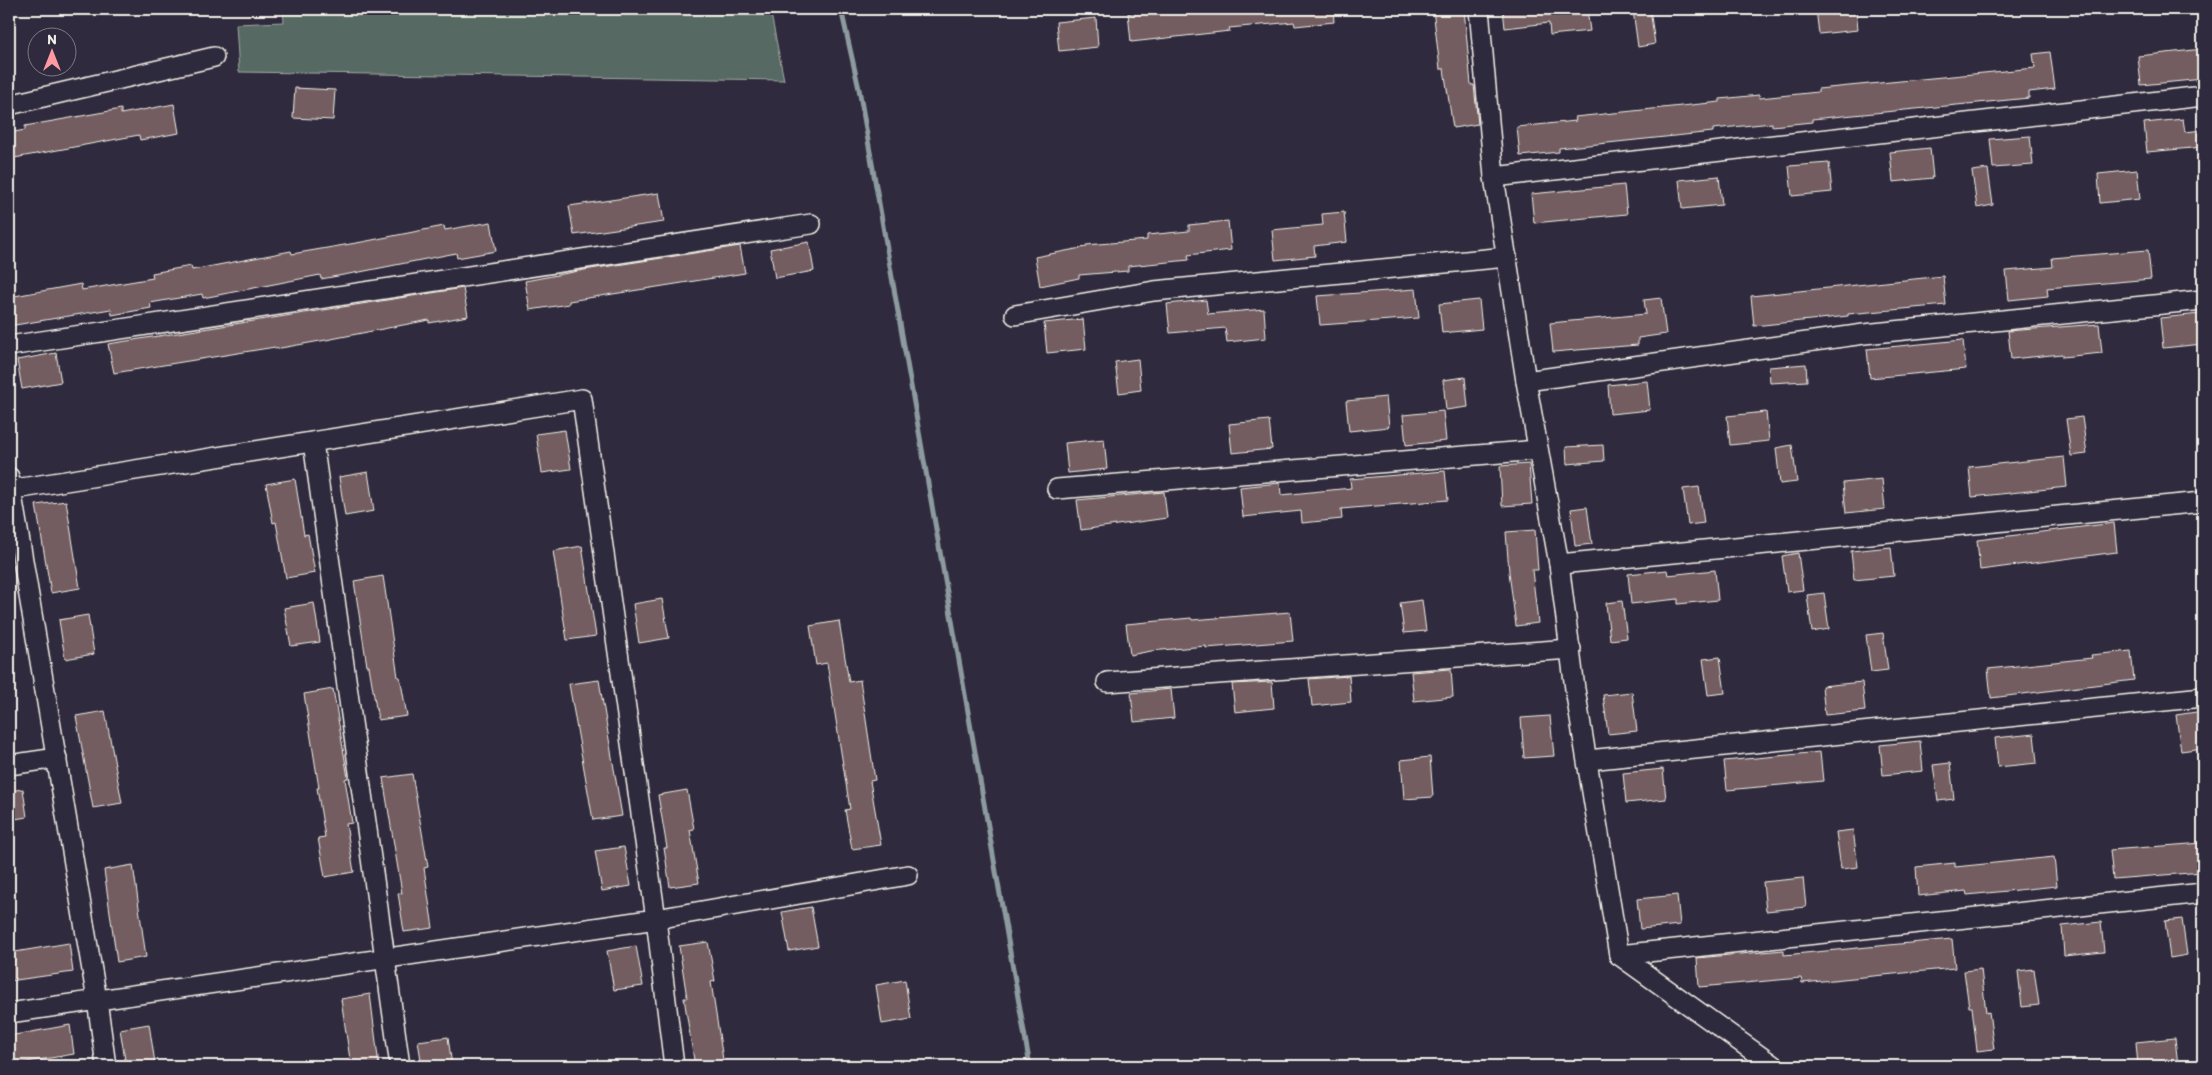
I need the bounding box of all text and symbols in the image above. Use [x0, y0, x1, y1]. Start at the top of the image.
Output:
north arrow [28, 28, 78, 78]
text: N [47, 31, 57, 48]

